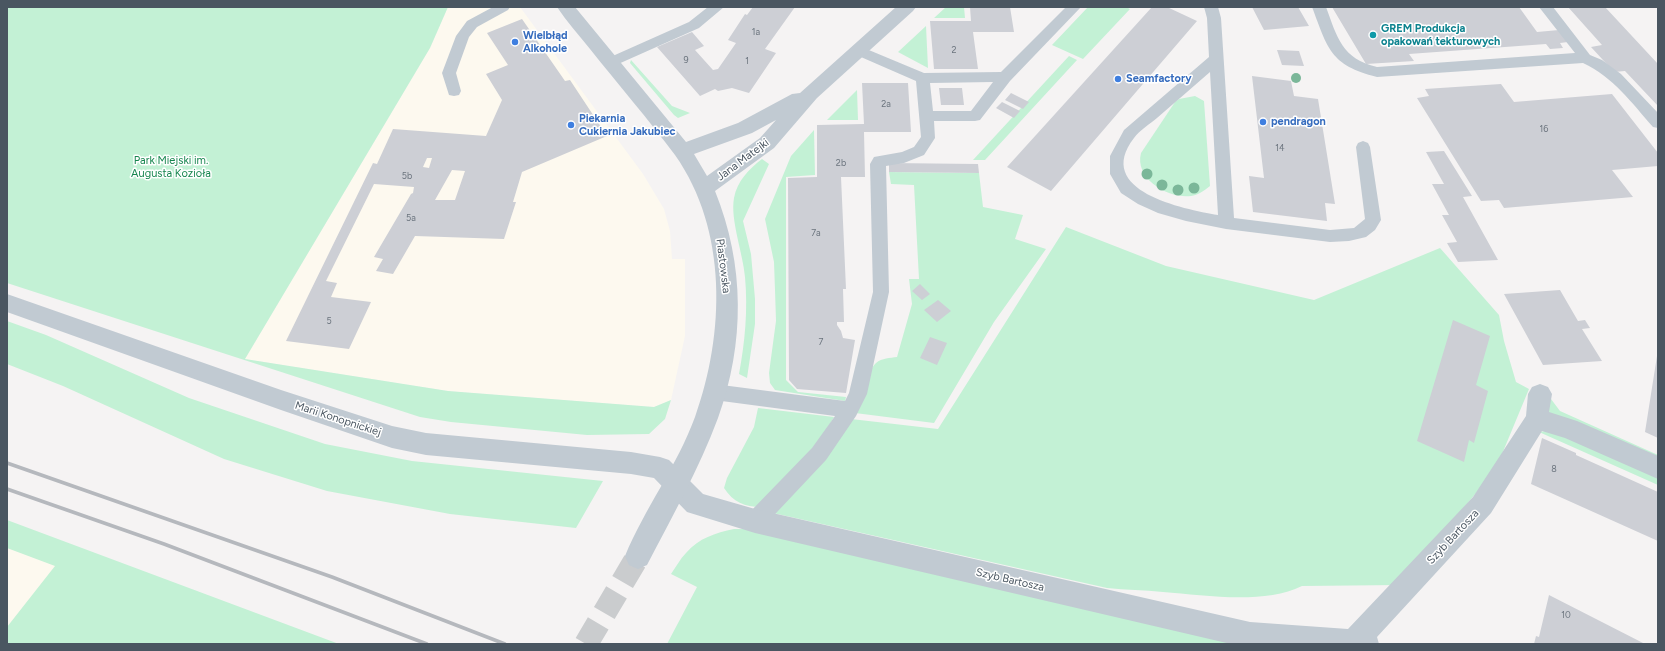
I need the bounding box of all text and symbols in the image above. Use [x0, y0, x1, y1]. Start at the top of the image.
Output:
place label: GREM Produkcja opakowań tekturowych [1381, 22, 1500, 48]
house number: 1a [752, 27, 760, 37]
place label: Wielbłąd Alkohole [523, 29, 568, 55]
marker: GREM Produkcja opakowań tekturowych [1368, 30, 1378, 40]
marker: Wielbłąd Alkohole [510, 37, 520, 47]
house number: 2 [951, 45, 957, 55]
house number: 9 [683, 55, 689, 65]
house number: 1 [745, 56, 749, 66]
place label: Seamfactory [1126, 72, 1192, 86]
marker: Seamfactory [1113, 74, 1123, 84]
house number: 2a [881, 99, 891, 109]
place label: Piekarnia Cukiernia Jakubiec [579, 112, 676, 138]
place label: pendragon [1271, 115, 1326, 129]
marker: pendragon [1258, 117, 1268, 127]
marker: Piekarnia Cukiernia Jakubiec [566, 120, 576, 130]
house number: 16 [1540, 124, 1548, 134]
street label: Jana Matejki [714, 136, 772, 184]
house number: 14 [1275, 143, 1285, 153]
park label: Park Miejski im. Augusta Kozioła [131, 154, 211, 180]
house number: 2b [836, 158, 846, 168]
house number: 5b [402, 171, 412, 181]
house number: 5a [406, 213, 416, 223]
house number: 7a [811, 228, 821, 238]
street label: Piastowska [713, 238, 733, 294]
house number: 5 [326, 316, 332, 326]
house number: 7 [819, 337, 823, 347]
street label: Marii Konopnickiej [293, 399, 383, 439]
house number: 8 [1551, 464, 1557, 474]
street label: Szyb Bartosza [1424, 507, 1482, 567]
street label: Szyb Bartosza [975, 566, 1045, 594]
house number: 10 [1561, 610, 1571, 620]

